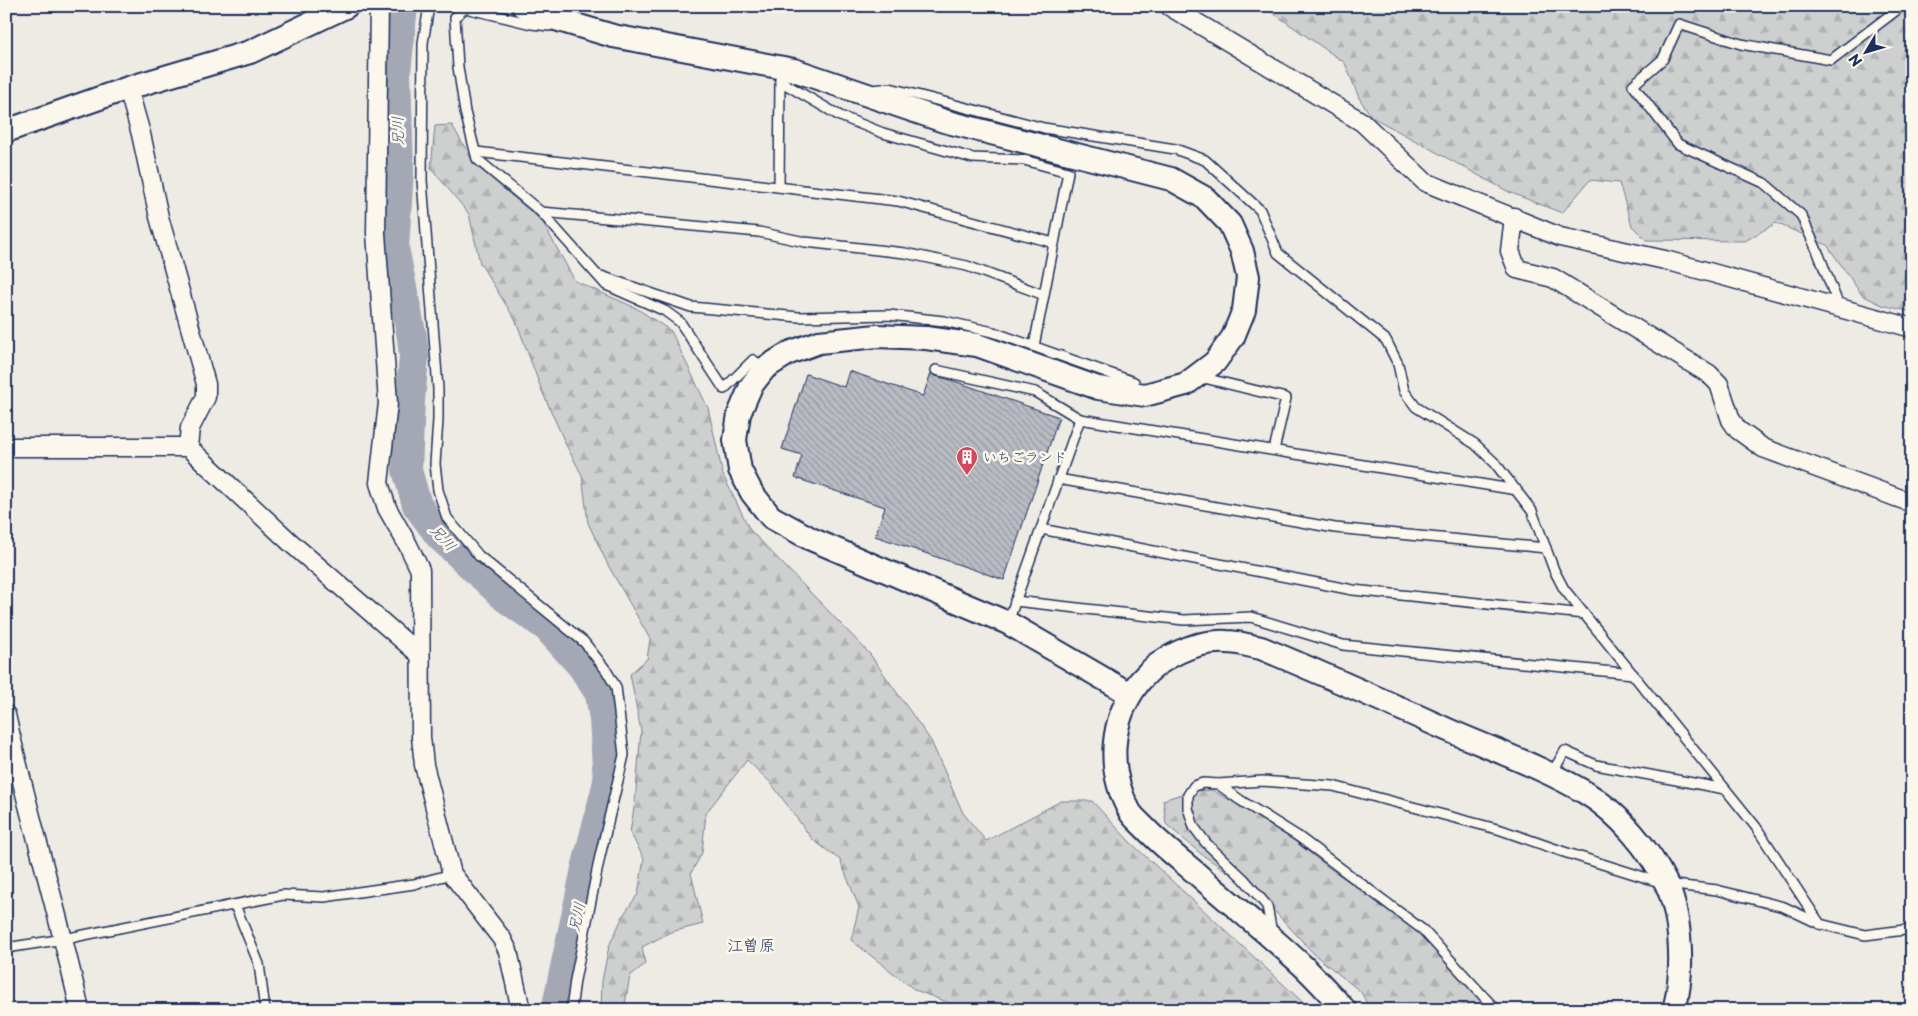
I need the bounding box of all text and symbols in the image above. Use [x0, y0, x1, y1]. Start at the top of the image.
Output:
north arrow [1840, 28, 1890, 78]
text: N [1844, 49, 1867, 71]
water label: 兄川 [385, 116, 408, 146]
building icon: いちごランド [955, 445, 979, 476]
place label: いちごランド [983, 446, 1067, 467]
water label: 兄川 [426, 518, 463, 556]
water label: 兄川 [561, 899, 590, 934]
district label: 江曽原 [727, 932, 775, 956]

